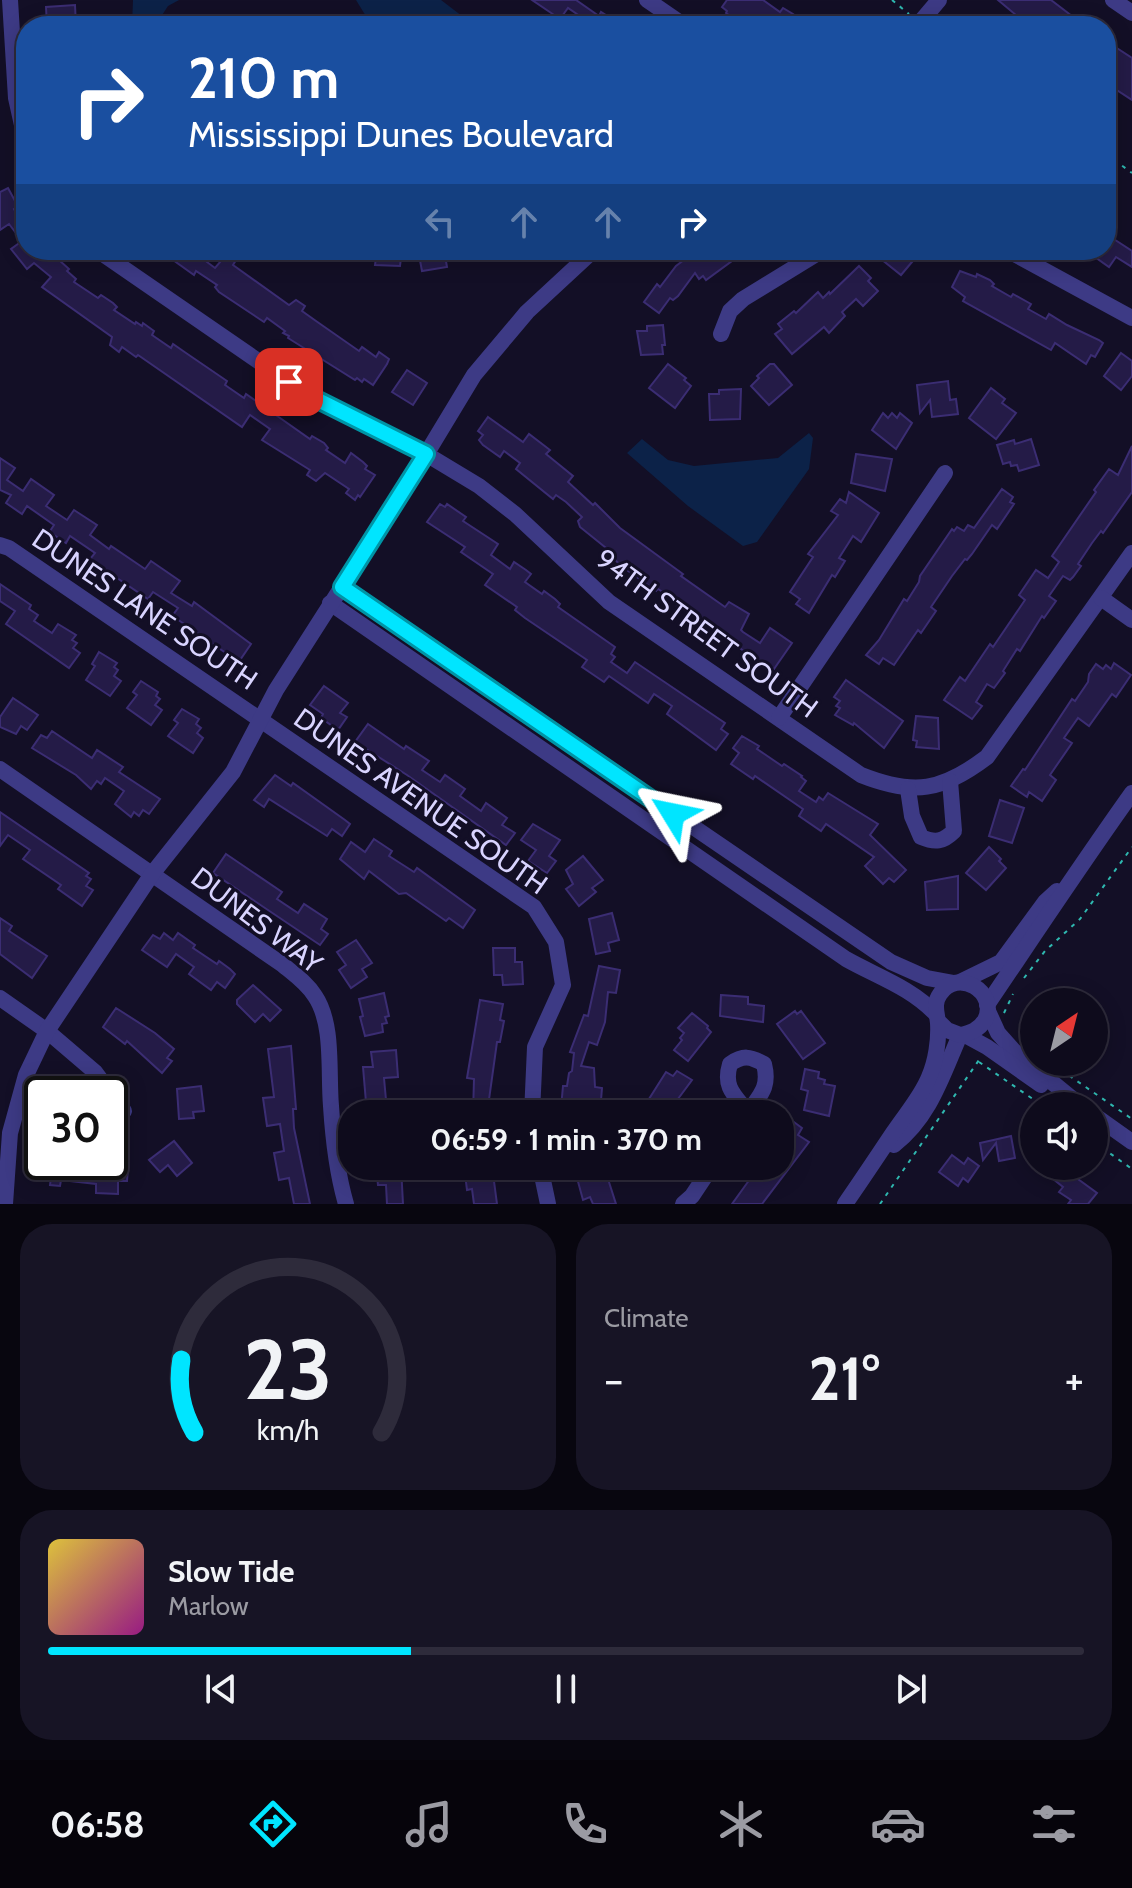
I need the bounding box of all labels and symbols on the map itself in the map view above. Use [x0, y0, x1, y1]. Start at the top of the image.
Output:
pin [255, 348, 323, 416]
street label: DUNES LANE SOUTH [26, 521, 264, 697]
street label: 94TH STREET SOUTH [589, 541, 825, 725]
street label: DUNES AVENUE SOUTH [288, 701, 554, 901]
position arrow [631, 772, 715, 856]
street label: DUNES WAY [185, 860, 330, 981]
north arrow [1020, 988, 1108, 1076]
speed limit sign: 30 [24, 1076, 128, 1180]

